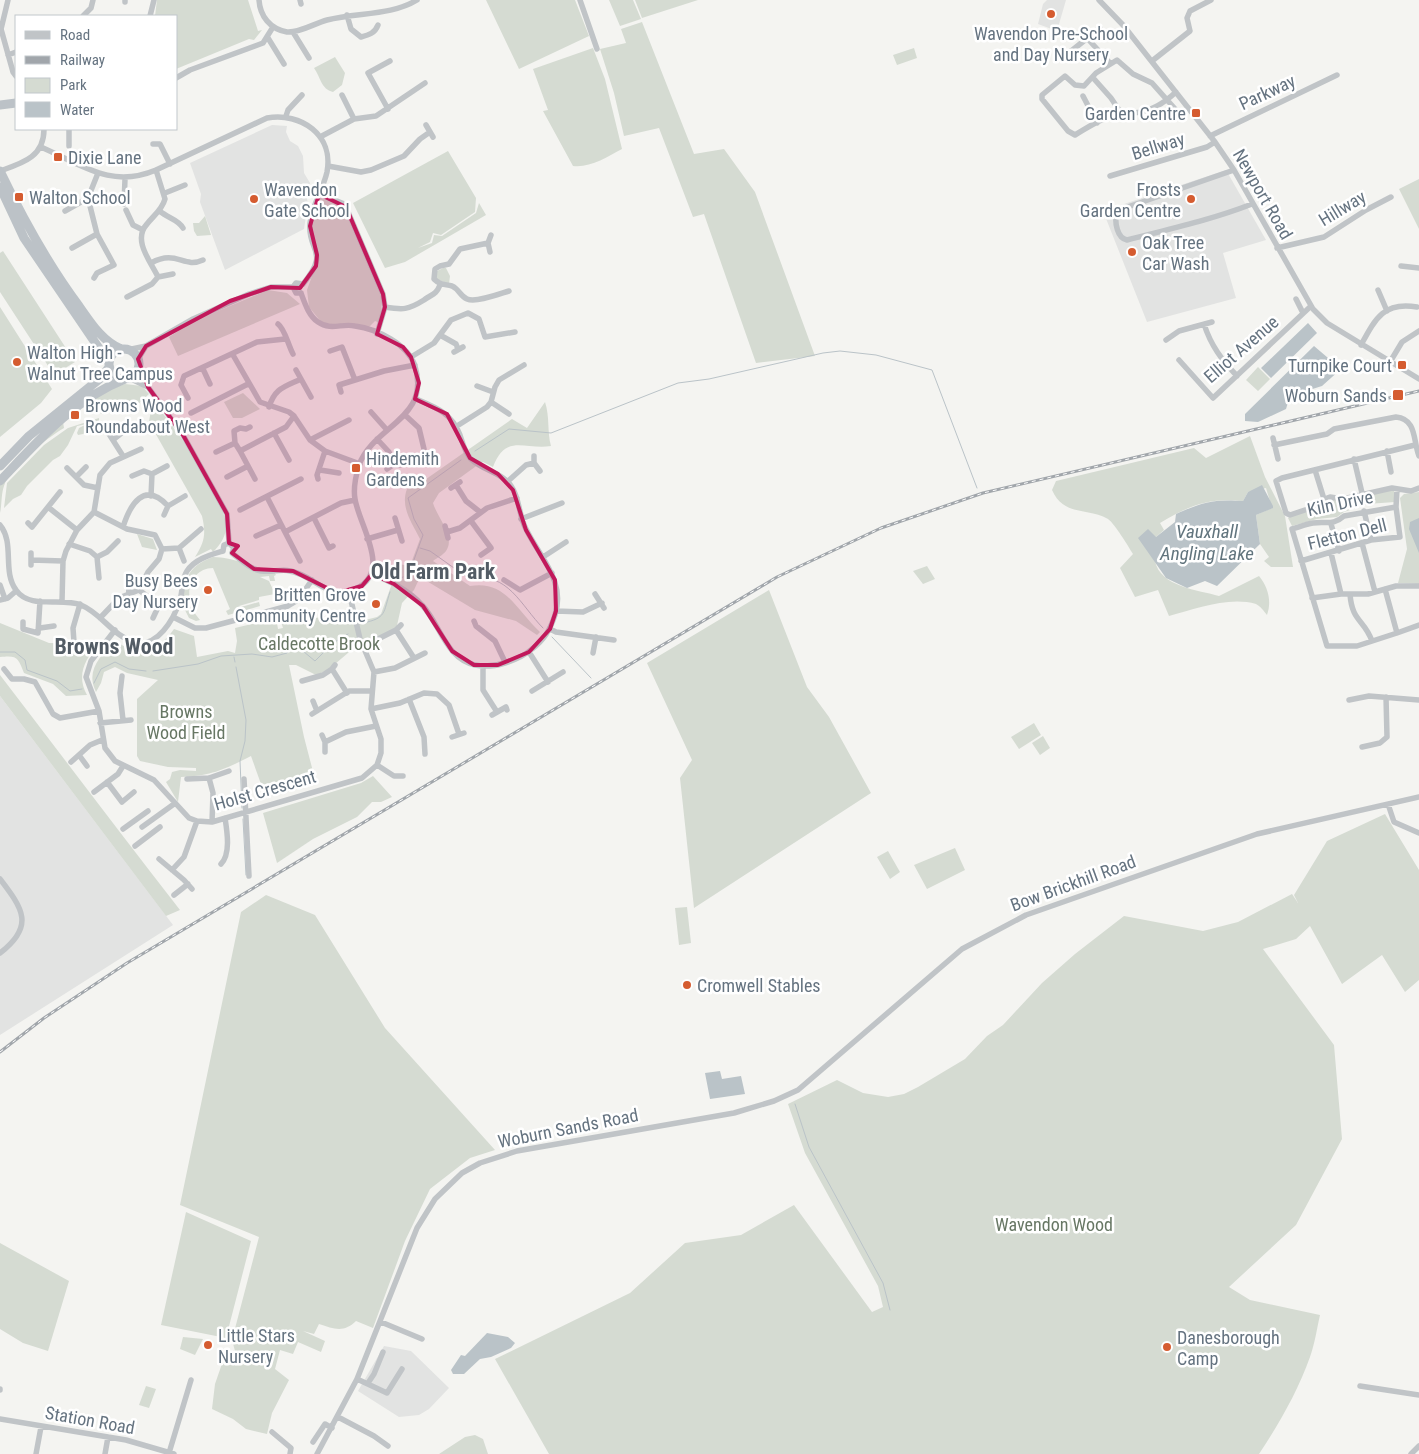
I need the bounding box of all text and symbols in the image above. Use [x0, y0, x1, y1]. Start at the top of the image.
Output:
marker: Wavendon Pre-School and Day Nursery [1045, 8, 1057, 20]
legend [15, 15, 178, 130]
place label: Wavendon Pre-School and Day Nursery [974, 23, 1128, 65]
text: Road [60, 26, 90, 44]
text: Railway [60, 51, 105, 69]
street label: Parkway [1235, 70, 1299, 114]
text: Park [60, 76, 87, 94]
text: Water [60, 101, 95, 119]
place label: Garden Centre [1085, 103, 1186, 124]
marker: Garden Centre [1190, 107, 1202, 119]
street label: Bellway [1129, 128, 1187, 164]
street label: Newport Road [1229, 145, 1297, 243]
place label: Dixie Lane [68, 147, 141, 168]
marker: Dixie Lane [52, 151, 64, 163]
place label: Wavendon Gate School [264, 179, 350, 221]
place label: Frosts Garden Centre [1080, 179, 1181, 221]
street label: Hillway [1315, 186, 1370, 230]
place label: Walton School [29, 187, 131, 208]
marker: Walton School [13, 191, 25, 203]
marker: Wavendon Gate School [248, 193, 260, 205]
marker: Frosts Garden Centre [1185, 193, 1197, 205]
place label: Oak Tree Car Wash [1142, 232, 1209, 274]
marker: Oak Tree Car Wash [1126, 246, 1138, 258]
street label: Elliot Avenue [1200, 311, 1282, 387]
place label: Walton High - Walnut Tree Campus [27, 342, 173, 384]
place label: Turnpike Court [1288, 355, 1392, 376]
marker: Walton High - Walnut Tree Campus [11, 356, 23, 368]
marker: Turnpike Court [1396, 359, 1408, 371]
place label: Woburn Sands [1285, 385, 1387, 406]
marker: Woburn Sands [1391, 388, 1405, 402]
place label: Browns Wood Roundabout West [85, 395, 210, 437]
marker: Browns Wood Roundabout West [69, 409, 81, 421]
place label: Hindemith Gardens [366, 448, 439, 490]
marker: Hindemith Gardens [350, 462, 362, 474]
street label: Kiln Drive [1305, 486, 1375, 520]
street label: Fletton Dell [1305, 514, 1389, 554]
water label: Vauxhall Angling Lake [1159, 520, 1254, 565]
district label: Old Farm Park [371, 559, 496, 584]
place label: Busy Bees Day Nursery [112, 570, 198, 612]
marker: Busy Bees Day Nursery [202, 584, 214, 596]
place label: Britten Grove Community Centre [235, 584, 366, 626]
marker: Britten Grove Community Centre [370, 598, 382, 610]
park label: Caldecotte Brook [258, 633, 380, 654]
district label: Browns Wood [55, 634, 173, 659]
park label: Browns Wood Field [147, 701, 225, 743]
street label: Holst Crescent [212, 765, 318, 815]
street label: Bow Brickhill Road [1007, 851, 1139, 915]
place label: Cromwell Stables [697, 975, 821, 996]
marker: Cromwell Stables [681, 979, 693, 991]
street label: Woburn Sands Road [496, 1104, 640, 1152]
park label: Wavendon Wood [995, 1214, 1113, 1235]
place label: Little Stars Nursery [218, 1325, 295, 1367]
place label: Danesborough Camp [1177, 1327, 1280, 1369]
marker: Little Stars Nursery [202, 1339, 214, 1351]
marker: Danesborough Camp [1161, 1341, 1173, 1353]
street label: Station Road [43, 1402, 137, 1438]

